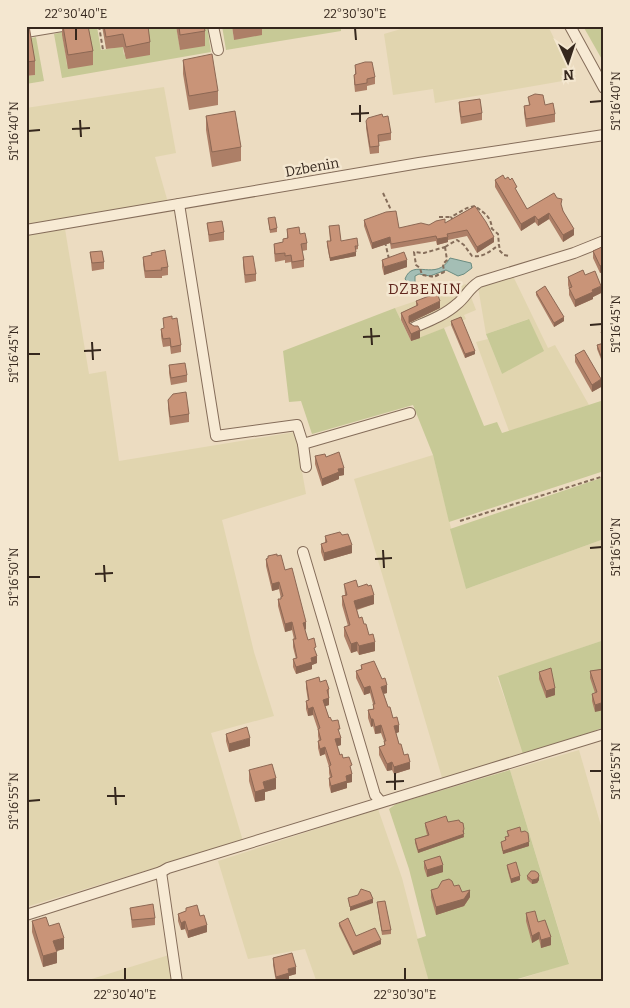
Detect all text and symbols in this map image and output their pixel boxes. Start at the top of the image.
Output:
text: 22°30'40"E [45,7,107,21]
text: 22°30'30"E [324,7,386,21]
north arrow [542,38,592,88]
text: N [563,66,574,83]
text: 51°16'40"N [609,71,623,131]
text: 51°16'40"N [7,101,21,161]
street label: Dzbenin [284,154,340,181]
district label: DZBENIN [388,280,462,298]
text: 51°16'45"N [609,294,623,353]
text: 51°16'45"N [7,324,21,383]
text: 51°16'50"N [609,517,623,576]
text: 51°16'50"N [7,547,21,606]
text: 51°16'55"N [609,742,623,800]
text: 51°16'55"N [7,772,21,830]
text: 22°30'40"E [94,988,156,1002]
text: 22°30'30"E [374,988,436,1002]

